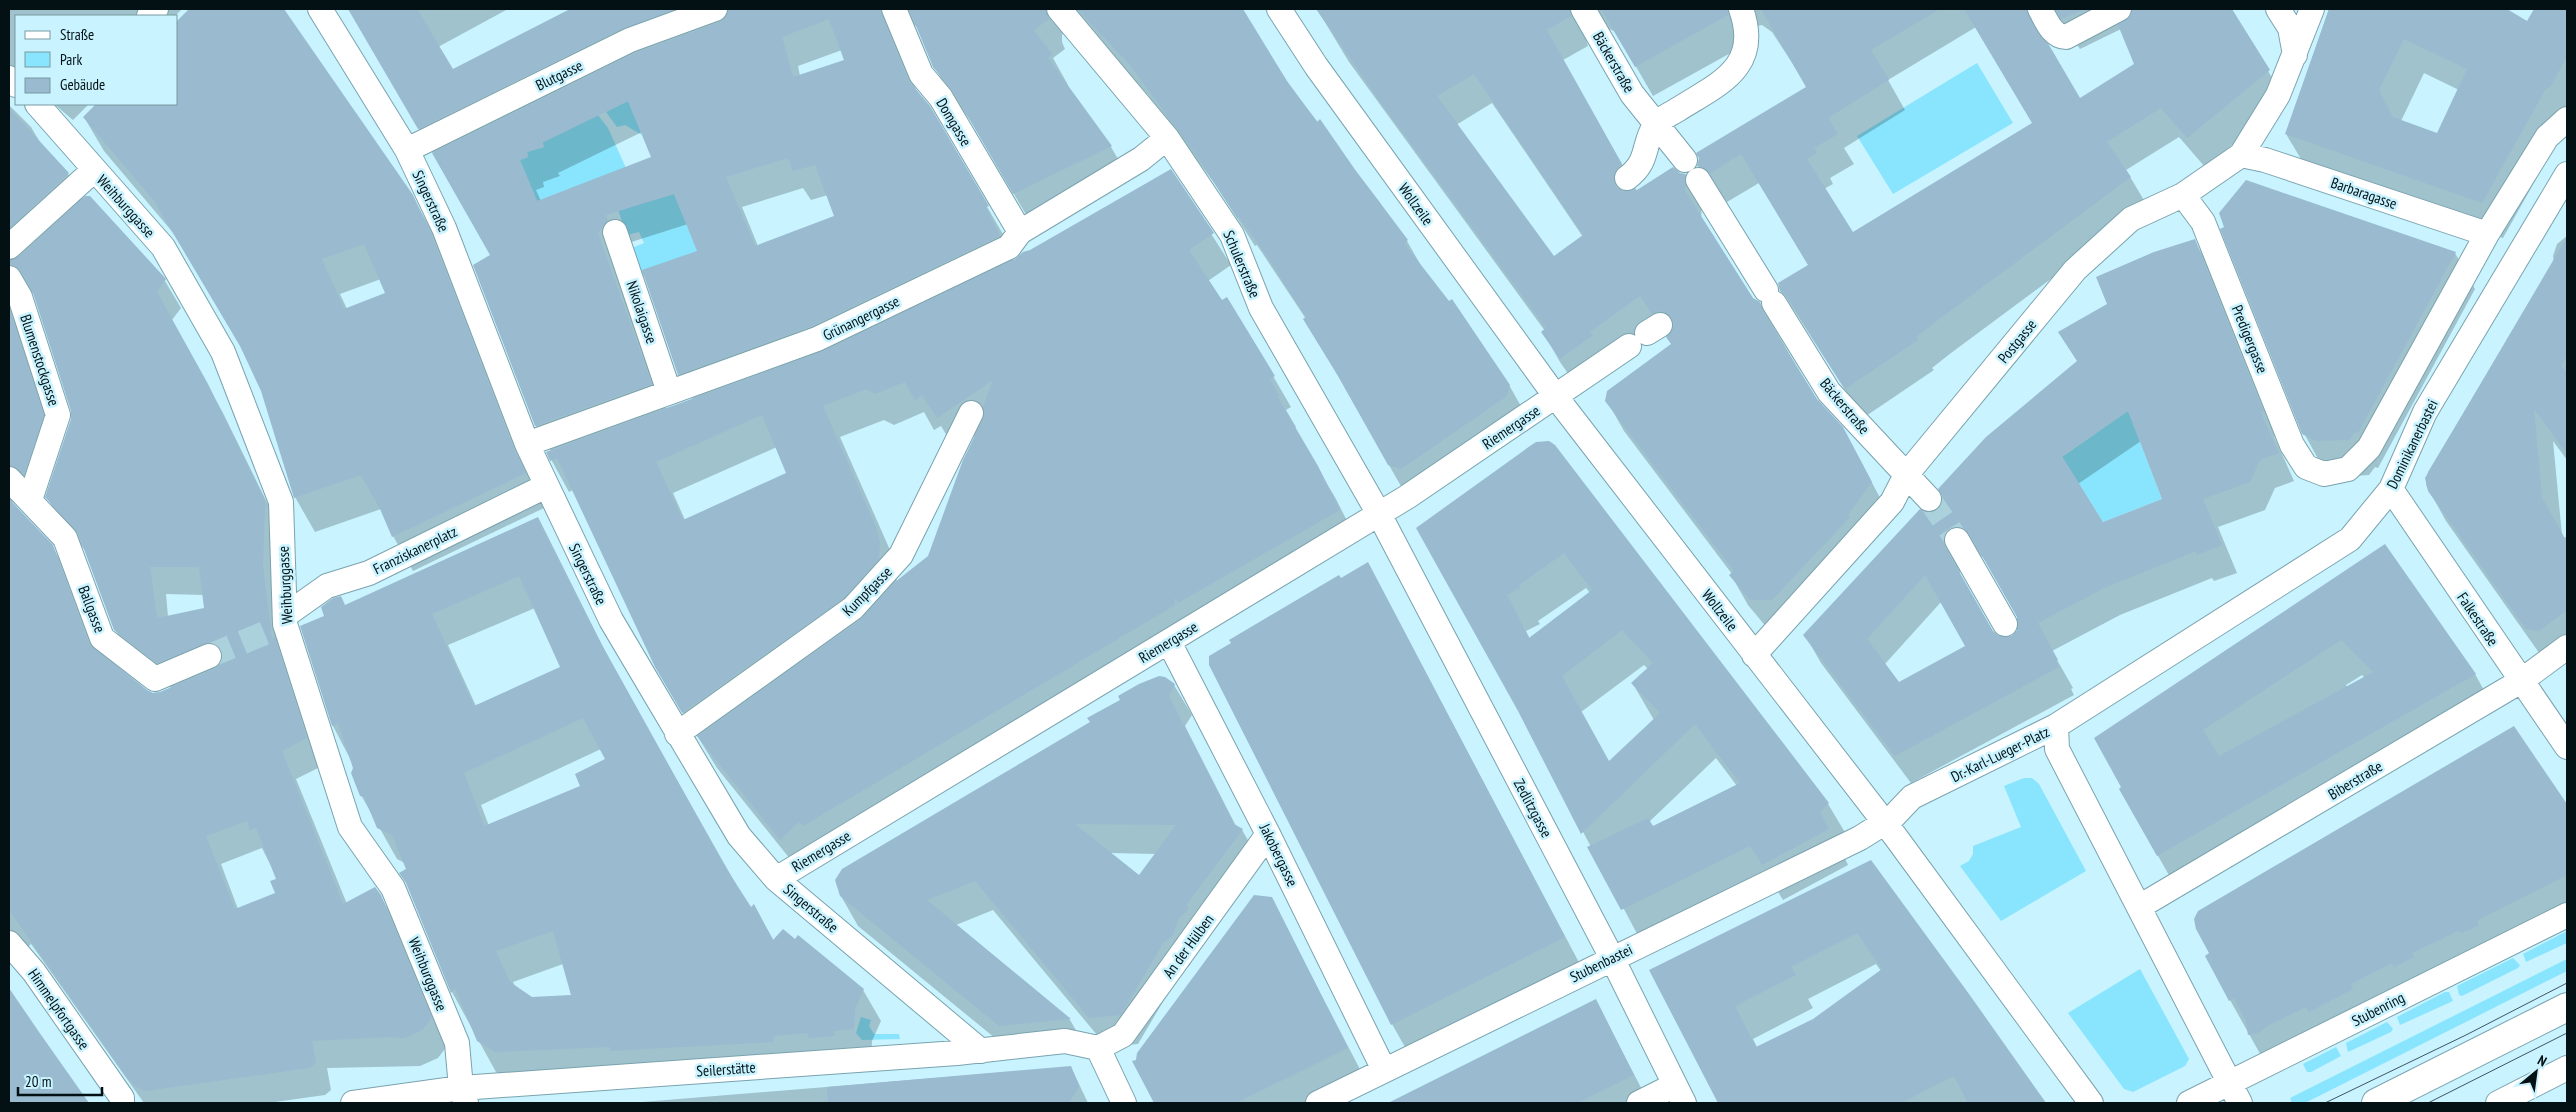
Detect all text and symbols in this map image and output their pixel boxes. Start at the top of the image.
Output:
legend [15,15,178,105]
text: Straße [60,25,94,44]
street label: Bäckerstraße [1589,28,1639,96]
text: Park [60,50,82,69]
street label: Blutgasse [532,56,586,94]
text: Gebäude [60,75,105,94]
street label: Domgasse [932,94,976,150]
street label: Singerstraße [408,167,454,235]
street label: Weihburggasse [93,171,159,241]
street label: Barbaragasse [2328,173,2400,213]
street label: Wollzeile [1394,179,1438,229]
street label: Schulerstraße [1219,227,1265,301]
street label: Nikolaigasse [622,278,662,346]
street label: Grünangergasse [820,291,902,345]
street label: Predigergasse [2228,302,2272,376]
street label: Blumenstockgasse [16,312,64,408]
street label: Postgasse [1994,315,2040,367]
street label: Bäckerstraße [1816,374,1874,438]
street label: Dominikanerbastei [2382,396,2442,492]
street label: Riemergasse [1479,401,1543,453]
street label: Franziskanerplatz [370,522,460,578]
street label: Singerstraße [565,540,611,608]
street label: Weihburggasse [273,546,297,624]
street label: Kumpfgasse [838,562,896,620]
street label: Ballgasse [74,583,110,635]
street label: Wollzeile [1698,585,1742,635]
street label: Falkestraße [2453,589,2503,649]
street label: Riemergasse [1135,617,1201,667]
street label: Dr.-Karl-Lueger-Platz [1948,722,2052,786]
street label: Biberstraße [2324,756,2386,804]
street label: Zedlitzgasse [1510,775,1556,841]
street label: Jakobergasse [1255,820,1302,889]
street label: Riemergasse [788,826,854,876]
street label: Singerstraße [780,880,842,936]
street label: An der Hülben [1159,910,1217,982]
street label: Weihburggasse [405,934,451,1014]
street label: Stubenbastei [1567,940,1635,986]
street label: Himmelpfortgasse [24,965,94,1053]
street label: Stubenring [2348,988,2408,1030]
north arrow [2511,1047,2561,1097]
text: N [2535,1051,2550,1070]
street label: Seilerstätte [696,1057,756,1081]
scale bar [18,1064,101,1096]
text: 20 m [25,1072,51,1091]

